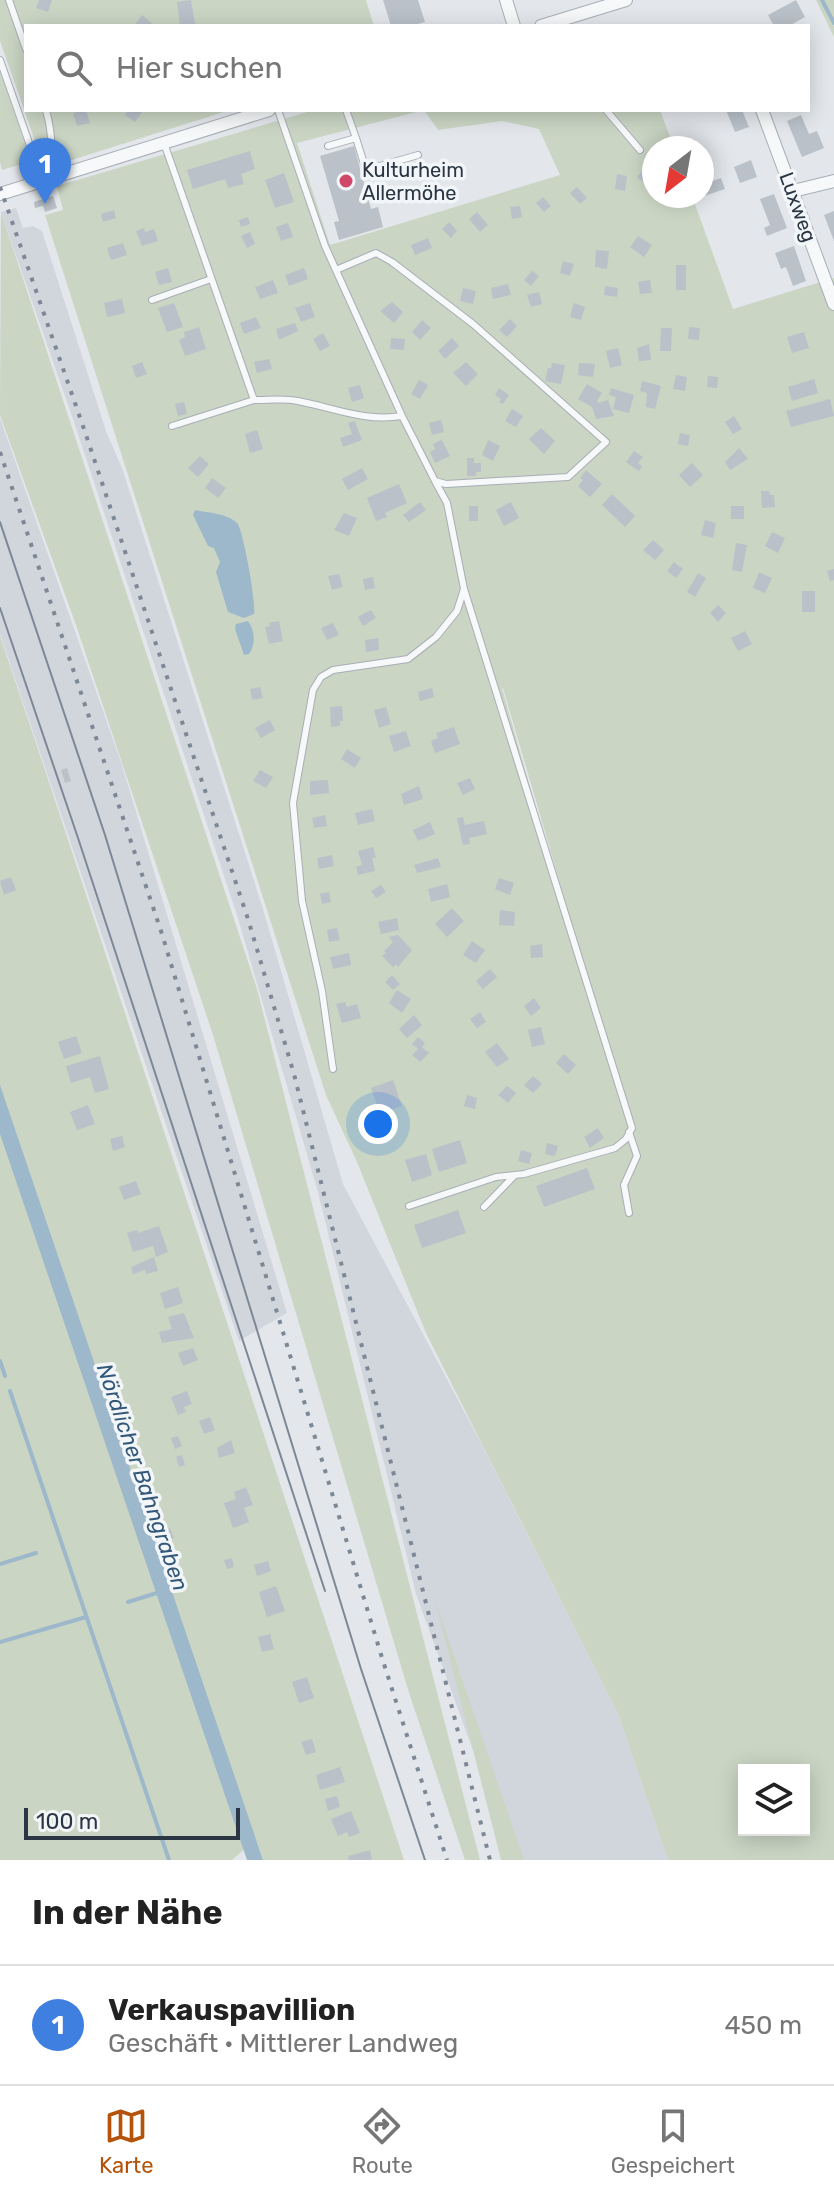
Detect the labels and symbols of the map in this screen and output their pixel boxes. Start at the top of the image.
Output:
north arrow [642,136,714,208]
pin: 1 [19,138,71,204]
place label: Kulturheim Allermöhe [362,158,464,205]
street label: Luxweg [774,169,822,245]
marker: Kulturheim Allermöhe [337,172,355,190]
your location [358,1104,398,1144]
water label: Nördlicher Bahngraben [91,1360,194,1594]
scale bar [24,1804,240,1840]

